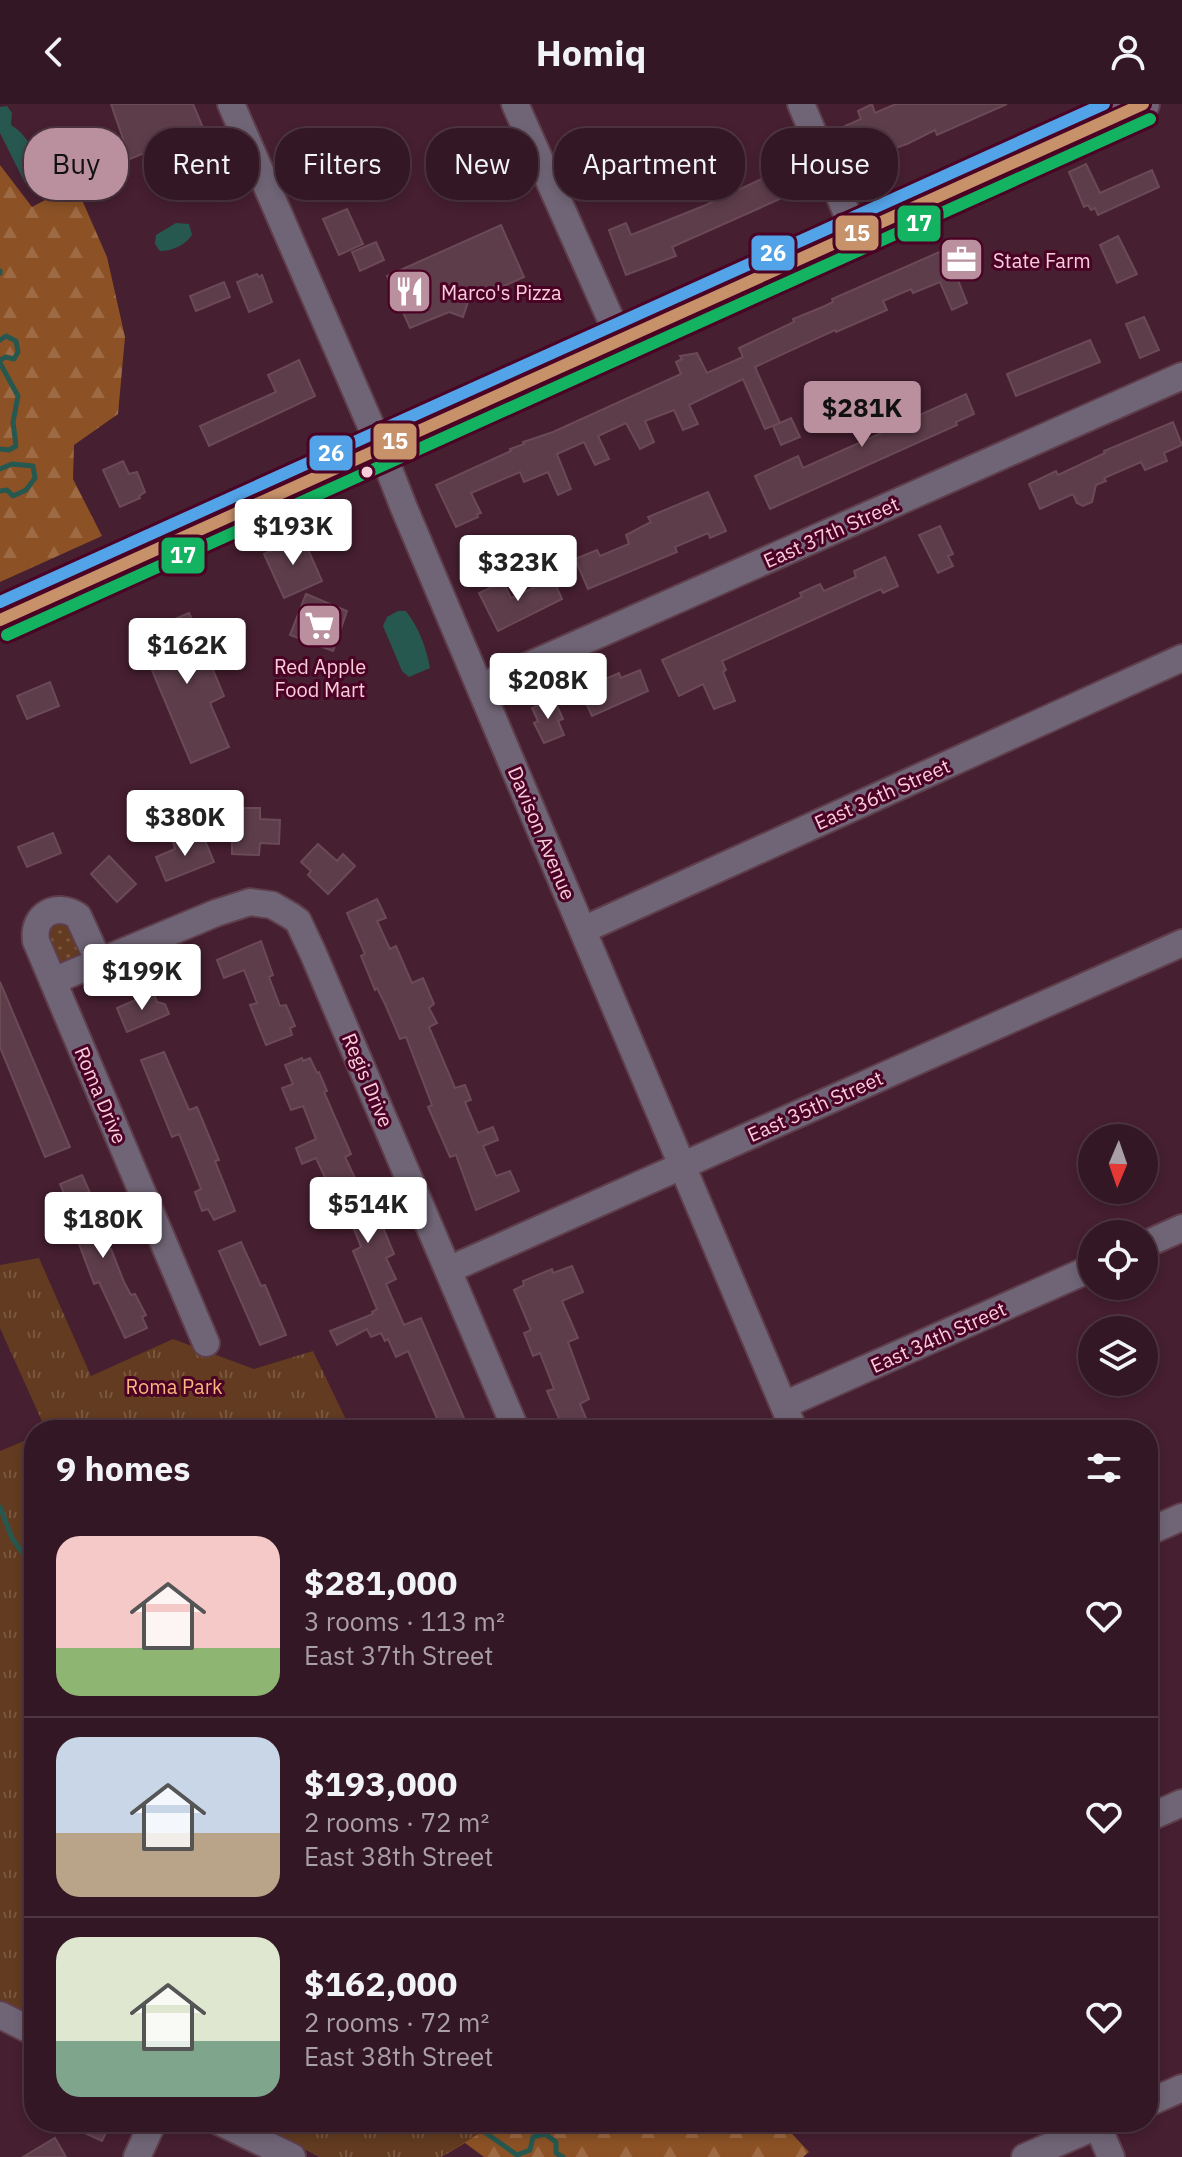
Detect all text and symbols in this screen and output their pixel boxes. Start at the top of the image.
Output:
text: Homiq [536,29,646,76]
icon: back [32,30,76,74]
icon: person [1106,30,1150,74]
chip: Buy [24,128,128,200]
chip: Rent [144,128,259,200]
chip: Filters [275,128,410,200]
chip: New [426,128,538,200]
chip: Apartment [554,128,745,200]
chip: House [761,128,898,200]
line badge: 17 [896,204,942,243]
text: 17 [906,208,932,237]
line badge: 15 [834,214,880,252]
text: 15 [844,218,870,247]
line badge: 26 [750,234,796,272]
office icon: State Farm [938,236,986,284]
text: 26 [760,238,786,267]
place label: State Farm [993,247,1091,274]
restaurant icon: Marco's Pizza [386,268,434,316]
place label: Marco's Pizza [441,279,562,306]
pin: $281K [806,381,918,449]
text: $281K [822,390,902,424]
line badge: 15 [372,422,418,461]
text: 15 [382,426,408,455]
line badge: 26 [308,434,354,472]
text: 26 [318,438,344,467]
unlabelled marker [359,464,375,480]
street label: East 37th Street [759,490,903,574]
pin: $193K [237,499,349,567]
text: $193K [253,508,333,542]
pin: $323K [462,535,574,603]
line badge: 17 [160,536,206,575]
text: 17 [170,540,196,569]
text: $323K [478,544,558,578]
supermarket icon: Red Apple Food Mart [296,602,344,650]
pin: $162K [131,618,243,686]
text: $162K [147,627,227,661]
place label: Red Apple Food Mart [274,653,366,703]
pin: $208K [492,653,604,721]
text: $208K [508,662,588,696]
street label: East 36th Street [810,752,954,836]
street label: Davison Avenue [502,762,582,904]
pin: $380K [129,790,241,858]
text: $380K [145,799,225,833]
pin: $199K [86,944,198,1012]
text: $199K [102,953,182,987]
street label: Regis Drive [336,1029,400,1131]
street label: Roma Drive [68,1042,134,1148]
street label: East 35th Street [743,1064,887,1148]
north arrow [1078,1124,1158,1204]
map controls [1078,1124,1158,1396]
pin: $514K [312,1177,424,1245]
text: $514K [328,1186,408,1220]
pin: $180K [47,1192,159,1260]
text: $180K [63,1201,143,1235]
button: locate [1078,1220,1158,1300]
street label: East 34th Street [866,1295,1010,1379]
button: layers [1078,1316,1158,1396]
park label: Roma Park [125,1373,223,1400]
text: 9 homes [56,1446,191,1490]
icon: filters [1082,1446,1126,1490]
text: $281,000 [304,1560,457,1604]
icon: home [120,1568,216,1664]
icon: heart [1082,1594,1126,1638]
text: 3 rooms · 113 m² [304,1604,505,1638]
text: East 37th Street [304,1638,493,1672]
text: $193,000 [304,1761,457,1805]
icon: home [120,1769,216,1865]
icon: heart [1082,1795,1126,1839]
text: 2 rooms · 72 m² [304,1805,489,1839]
text: East 38th Street [304,1839,493,1873]
text: $162,000 [304,1961,457,2005]
icon: home [120,1969,216,2065]
icon: heart [1082,1995,1126,2039]
text: 2 rooms · 72 m² [304,2005,489,2039]
text: East 38th Street [304,2039,493,2073]

